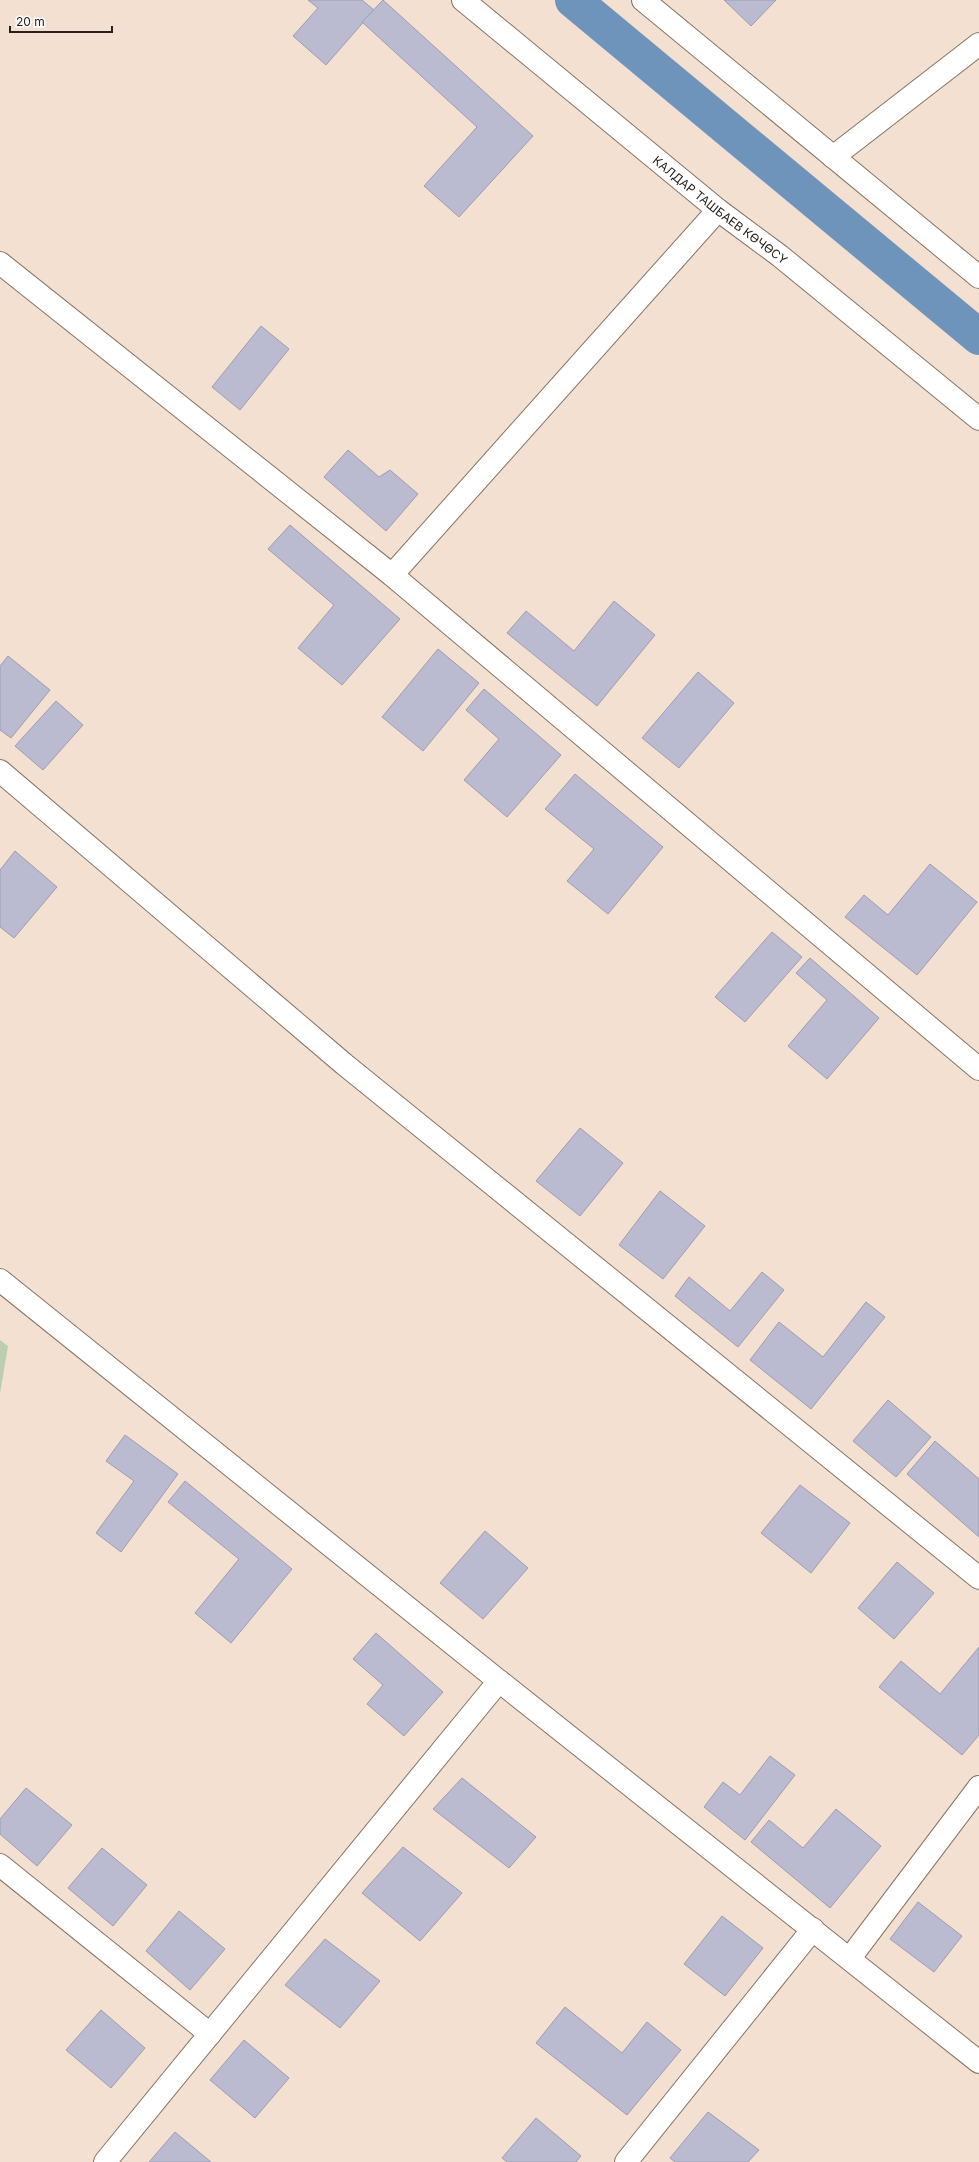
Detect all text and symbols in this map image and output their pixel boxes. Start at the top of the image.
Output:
scale bar [10,8,112,34]
text: 20 m [16,14,45,29]
street label: КАЛДАР ТАШБАЕВ КӨЧӨСҮ [650,152,791,267]

